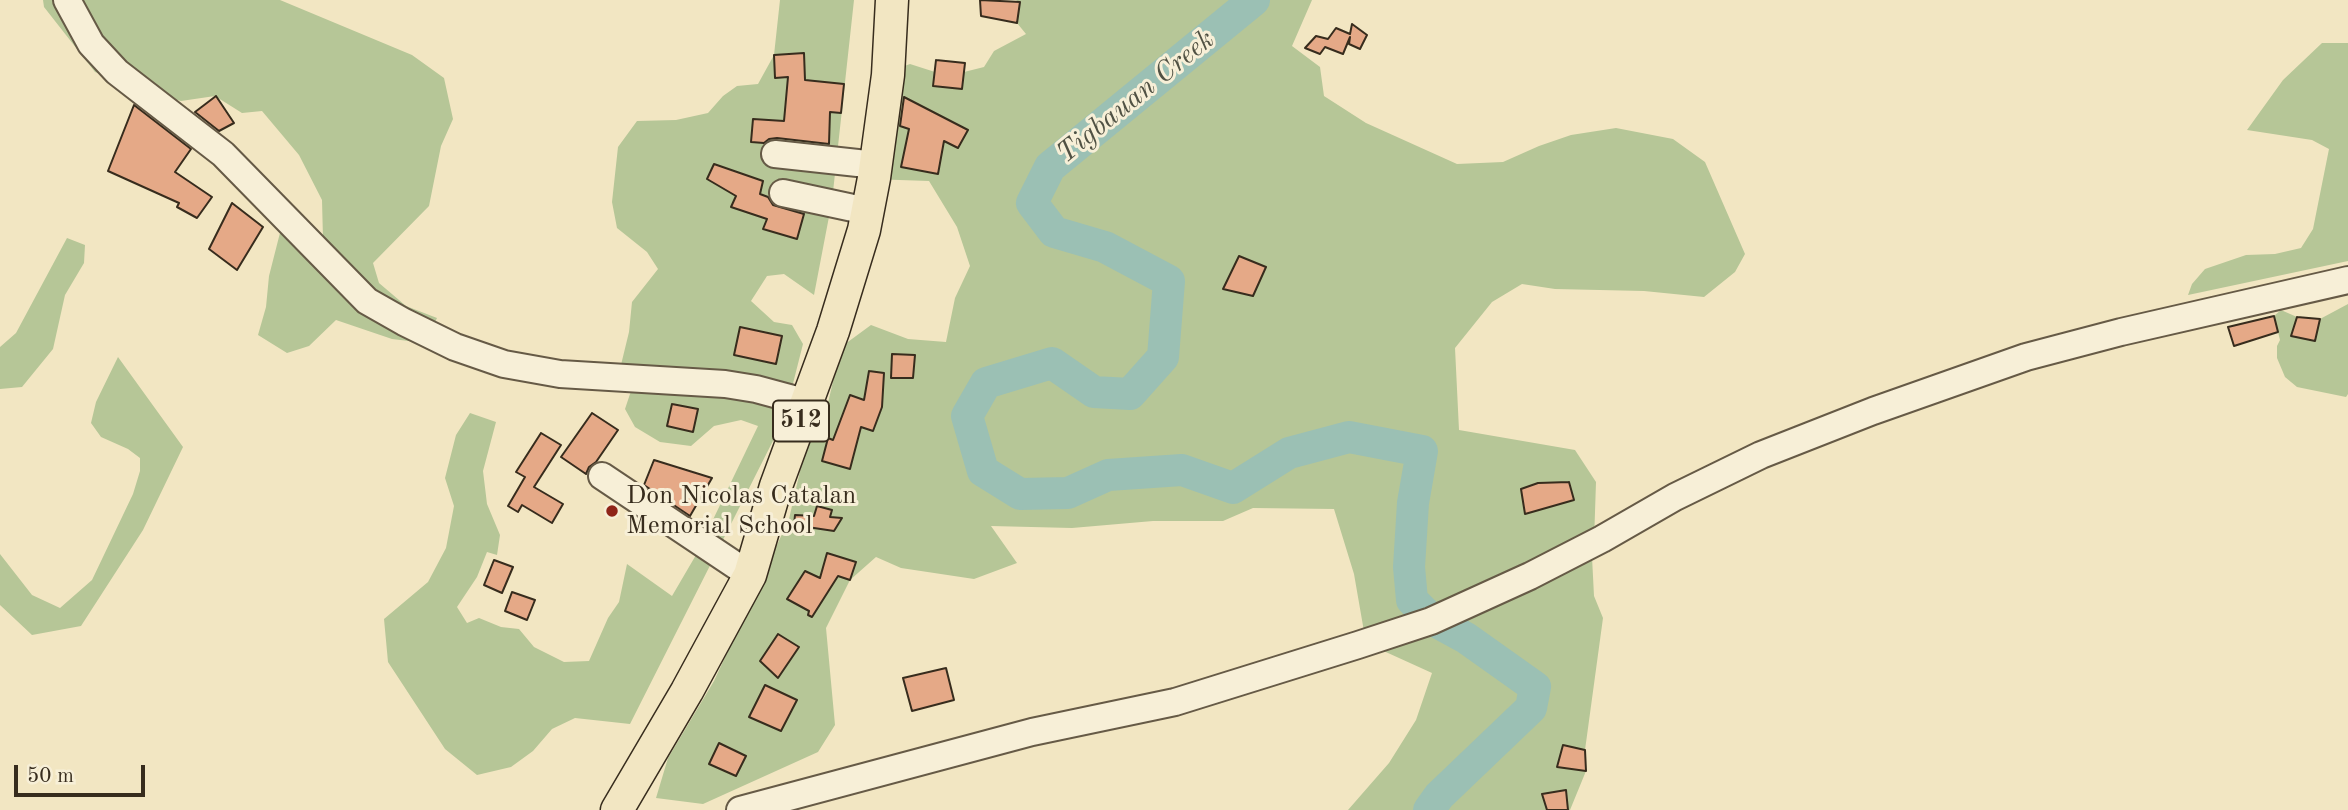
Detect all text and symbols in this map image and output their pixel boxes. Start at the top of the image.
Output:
water label: Tigbauan Creek [1050,23,1222,171]
road number: 512 [773,400,829,442]
place label: Don Nicolas Catalan Memorial School [626,480,856,542]
marker: Don Nicolas Catalan Memorial School [604,503,620,519]
scale bar [18,750,149,794]
text: 50 m [27,766,74,787]

